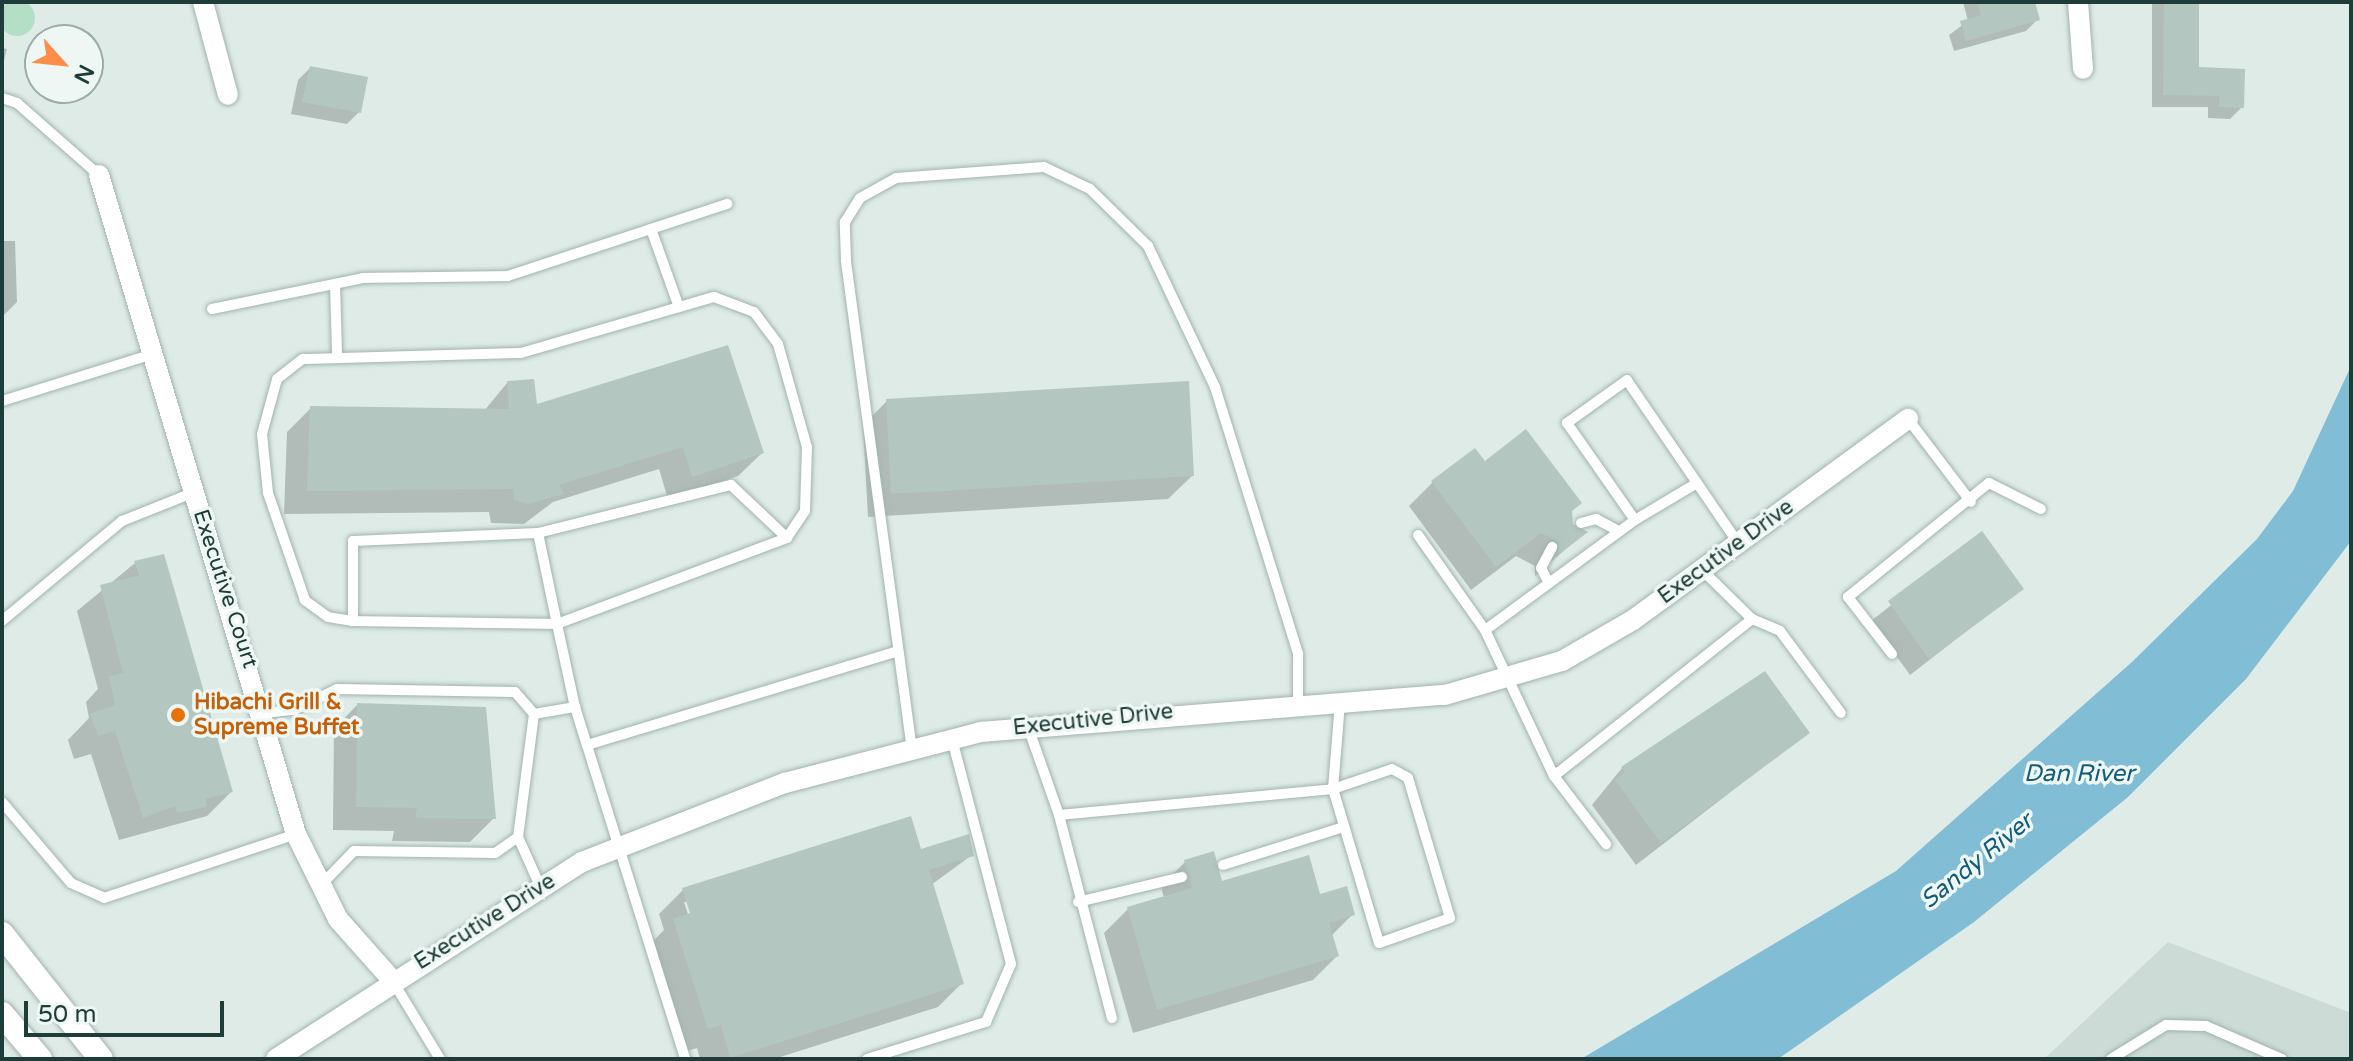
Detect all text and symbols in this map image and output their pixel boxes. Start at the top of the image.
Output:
north arrow [24,24,104,104]
text: N [68,60,99,88]
street label: Executive Drive [1653,494,1799,610]
street label: Executive Court [187,506,263,672]
place label: Hibachi Grill & Supreme Buffet [194,689,359,740]
street label: Executive Drive [1012,698,1174,742]
marker: Hibachi Grill & Supreme Buffet [169,706,187,724]
water label: Dan River [2024,760,2134,788]
water label: Sandy River [1915,807,2039,915]
street label: Executive Drive [410,868,560,976]
scale bar [28,985,228,1035]
text: 50 m [38,1000,96,1029]

